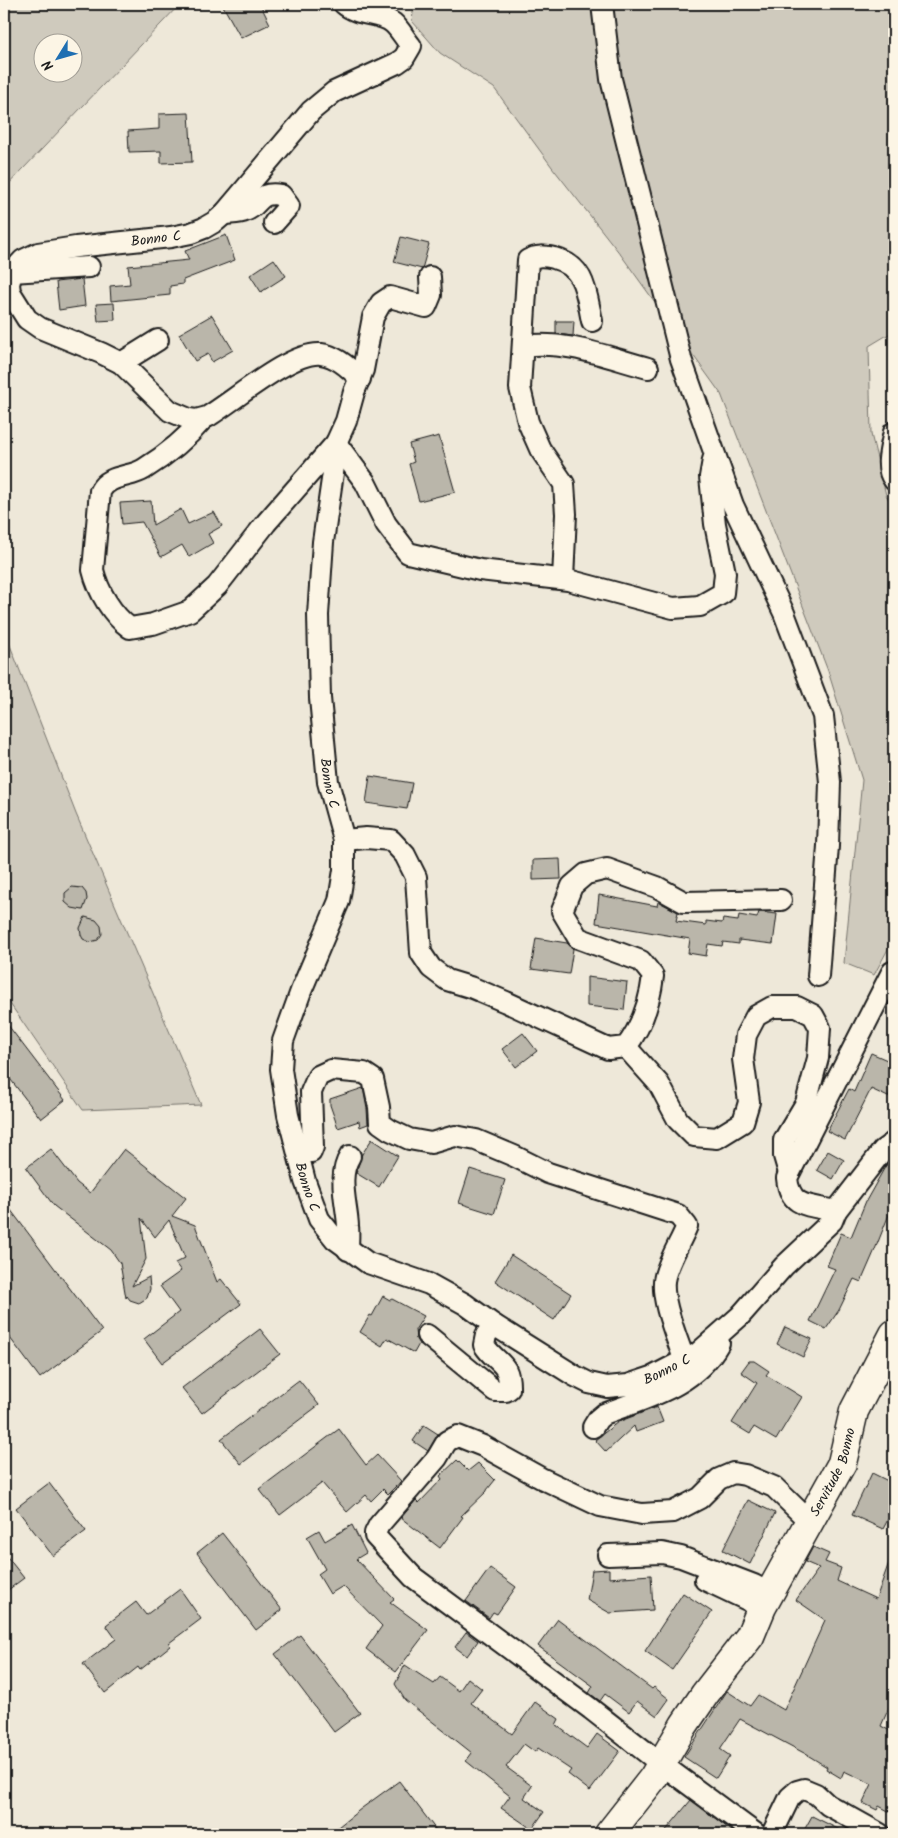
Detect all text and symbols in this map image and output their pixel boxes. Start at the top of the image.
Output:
north arrow [32,32,82,82]
text: N [37,55,60,75]
street label: Bonno C [130,225,183,253]
street label: Bonno C [314,757,345,811]
street label: Bonno C [289,1160,325,1215]
street label: Bonno C [641,1349,695,1391]
street label: Servitude Bonno [804,1426,862,1521]

